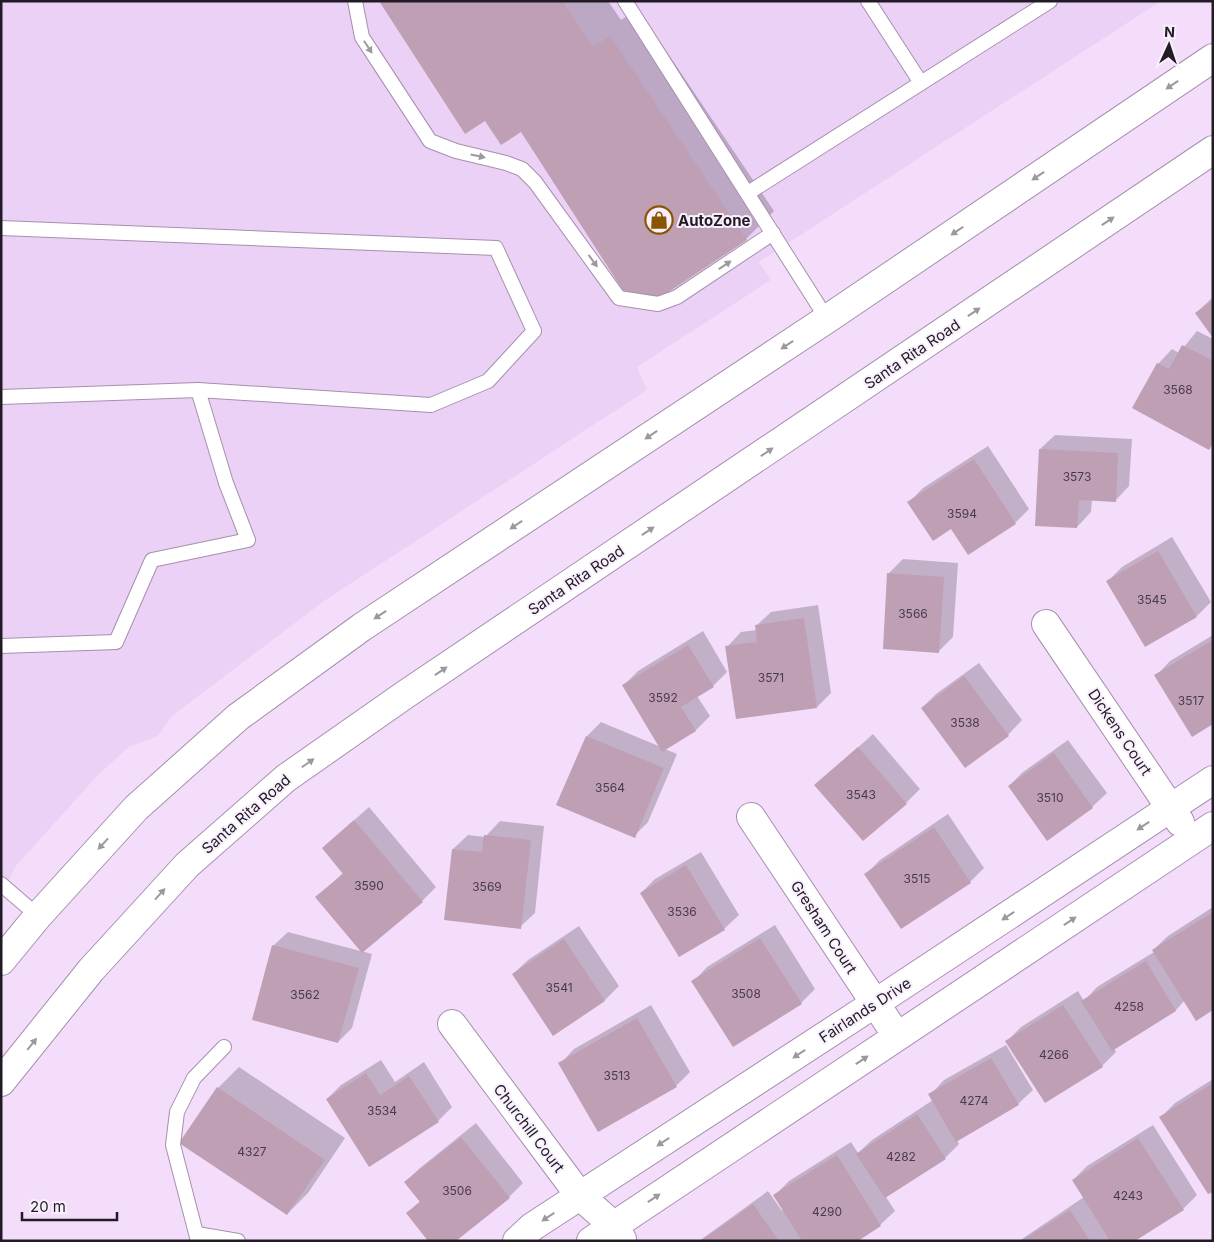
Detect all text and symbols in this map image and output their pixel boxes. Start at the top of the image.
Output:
north arrow [1144,20,1194,70]
text: N [1164,23,1175,40]
one-way arrow [364,41,373,54]
one-way arrow [1166,80,1179,90]
one-way arrow [470,152,485,160]
one-way arrow [1031,172,1045,181]
shop icon: AutoZone [644,205,674,235]
place label: AutoZone [678,211,751,230]
one-way arrow [1102,216,1115,226]
one-way arrow [951,226,964,236]
one-way arrow [587,254,598,267]
one-way arrow [718,260,731,270]
one-way arrow [967,307,981,317]
street label: Santa Rita Road [860,315,964,393]
one-way arrow [780,341,793,350]
house number: 3568 [1163,382,1193,397]
one-way arrow [645,430,658,440]
one-way arrow [760,447,774,457]
house number: 3573 [1063,469,1091,484]
house number: 3594 [947,506,977,521]
one-way arrow [509,520,523,530]
one-way arrow [642,526,655,536]
street label: Santa Rita Road [524,541,628,619]
house number: 3545 [1137,592,1167,607]
house number: 3566 [898,606,928,621]
one-way arrow [374,610,387,620]
one-way arrow [434,666,448,675]
house number: 3571 [758,670,784,685]
street label: Dickens Court [1084,685,1156,779]
house number: 3592 [648,690,678,705]
house number: 3517 [1178,693,1204,708]
house number: 3538 [950,715,980,730]
one-way arrow [301,758,314,768]
street label: Santa Rita Road [198,770,294,858]
house number: 3564 [595,780,625,795]
house number: 3543 [846,787,876,802]
house number: 3510 [1036,790,1064,805]
one-way arrow [1136,822,1150,831]
one-way arrow [98,838,109,850]
house number: 3515 [904,871,930,886]
street label: Gresham Court [787,877,861,977]
house number: 3590 [354,878,384,893]
house number: 3569 [472,879,502,894]
one-way arrow [155,888,166,901]
house number: 3536 [667,904,697,919]
one-way arrow [1001,911,1014,921]
one-way arrow [1063,916,1077,926]
street label: Fairlands Drive [815,973,915,1047]
house number: 3541 [545,980,573,995]
house number: 3508 [731,986,761,1001]
house number: 3562 [290,987,320,1002]
house number: 4258 [1114,999,1144,1014]
one-way arrow [26,1037,37,1050]
house number: 4266 [1039,1047,1069,1062]
one-way arrow [792,1049,805,1058]
one-way arrow [855,1055,869,1065]
house number: 3513 [604,1068,631,1083]
street label: Churchill Court [489,1080,569,1176]
house number: 4274 [960,1093,989,1108]
house number: 3534 [367,1103,397,1118]
one-way arrow [656,1137,669,1147]
house number: 4327 [237,1144,267,1159]
house number: 4282 [886,1149,916,1164]
house number: 3506 [442,1183,472,1198]
house number: 4243 [1113,1188,1143,1203]
scale bar [22,1190,118,1222]
one-way arrow [647,1193,660,1203]
text: 20 m [30,1197,66,1216]
house number: 4290 [812,1204,842,1219]
one-way arrow [541,1212,554,1222]

